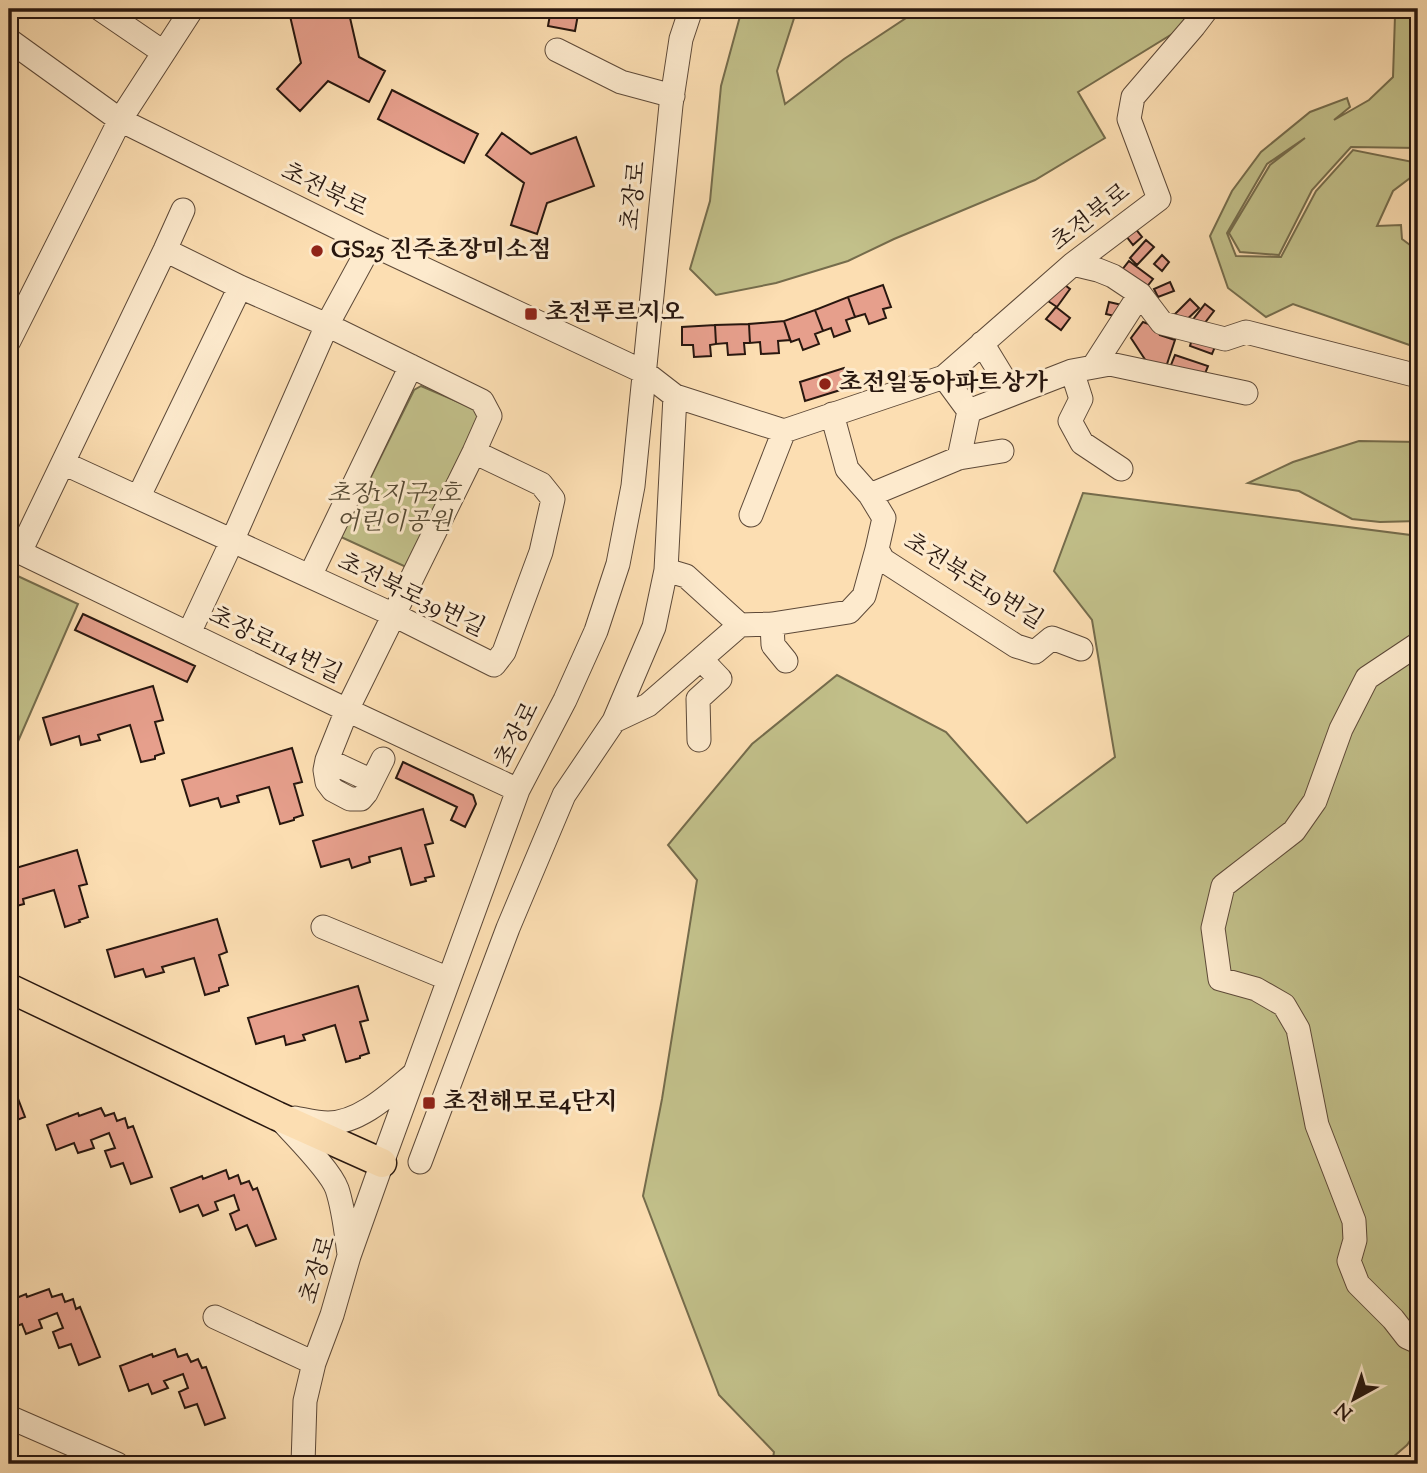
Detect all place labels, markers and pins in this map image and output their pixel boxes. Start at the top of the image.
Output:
place label: GS25 진주초장미소점 [331,234,552,268]
marker: GS25 진주초장미소점 [309,243,325,259]
place label: 초전푸르지오 [545,297,684,331]
marker: 초전푸르지오 [523,306,539,322]
place label: 초전일동아파트상가 [839,367,1048,401]
marker: 초전일동아파트상가 [817,376,833,392]
place label: 초전해모로4단지 [443,1086,617,1120]
marker: 초전해모로4단지 [421,1095,437,1111]

